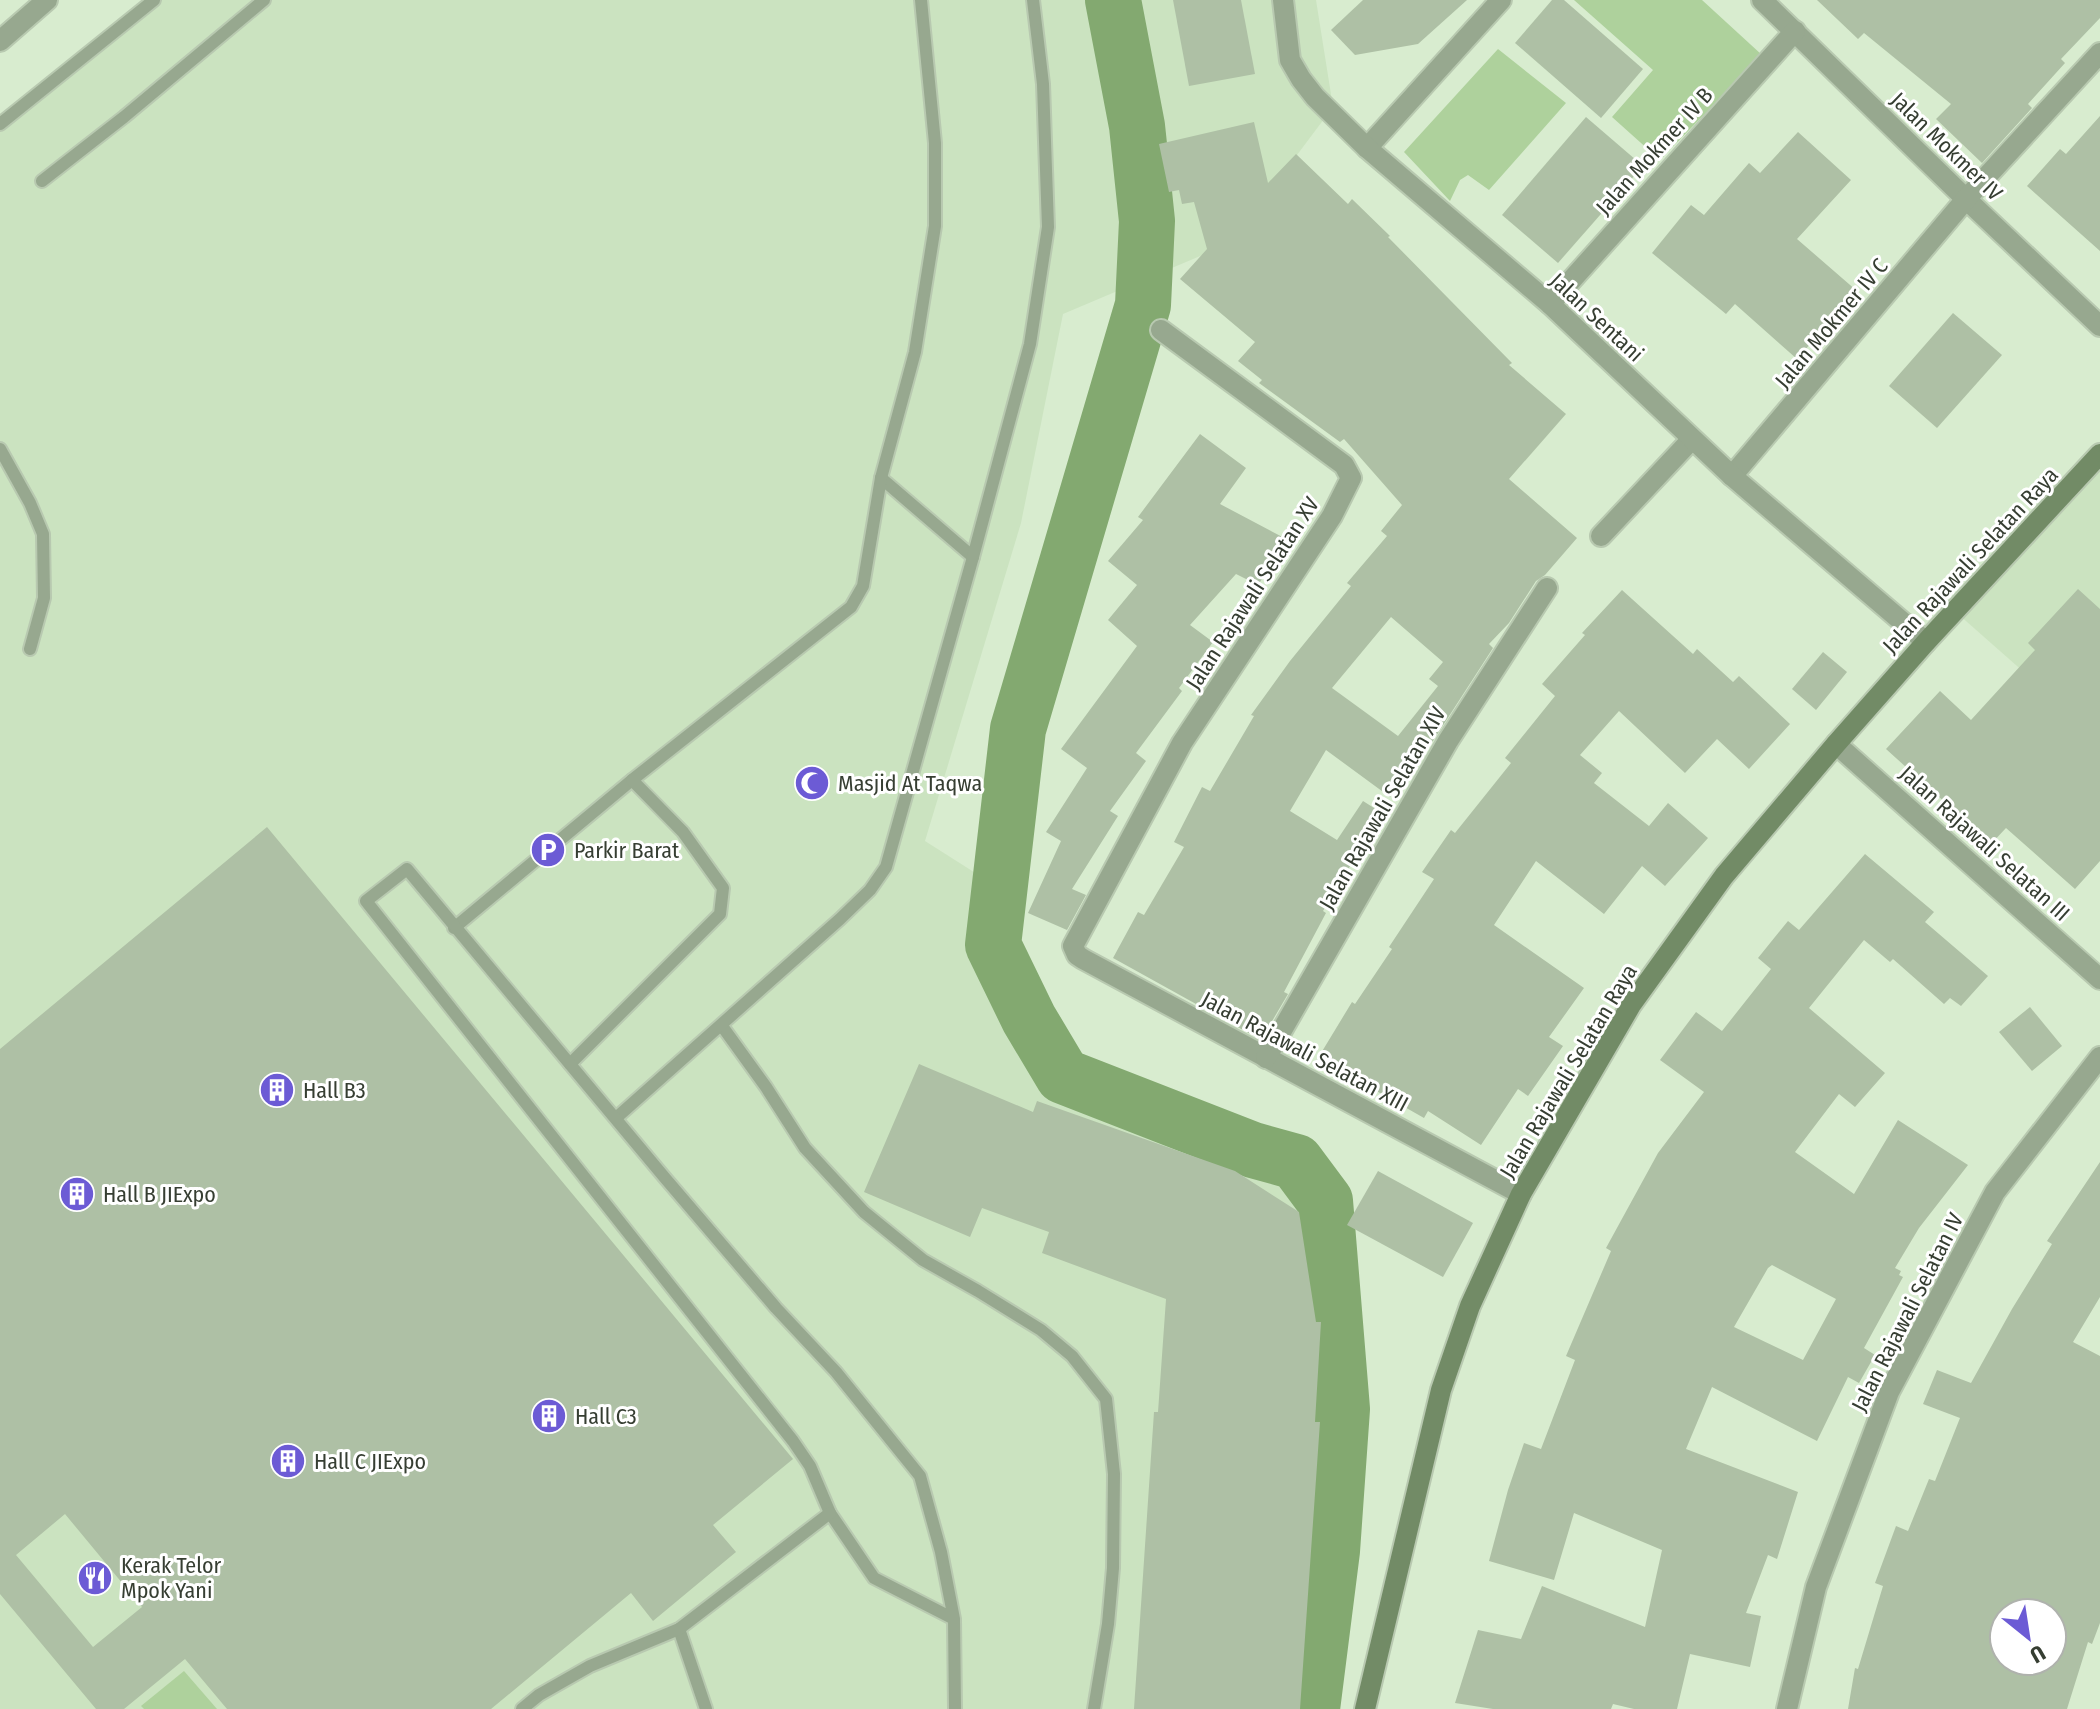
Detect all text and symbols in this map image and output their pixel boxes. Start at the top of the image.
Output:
street label: Jalan Mokmer IV B [1590,82,1719,221]
street label: Jalan Mokmer IV [1885,86,2009,207]
street label: Jalan Mokmer IV C [1769,253,1894,394]
street label: Jalan Sentani [1544,267,1649,368]
street label: Jalan Rajawali Selatan Raya [1877,462,2064,659]
street label: Jalan Rajawali Selatan XV [1180,491,1325,695]
street label: Jalan Rajawali Selatan XIV [1313,701,1452,915]
street label: Jalan Rajawali Selatan III [1894,760,2075,927]
mosque icon: Masjid At Taqwa [793,764,831,802]
place label: Masjid At Taqwa [838,770,982,797]
parking icon: Parkir Barat [529,831,567,869]
place label: Parkir Barat [574,837,680,864]
street label: Jalan Rajawali Selatan Raya [1494,959,1643,1183]
street label: Jalan Rajawali Selatan XIII [1197,985,1413,1117]
building icon: Hall B3 [258,1071,296,1109]
place label: Hall B3 [303,1077,366,1104]
building icon: Hall B JIExpo [58,1175,96,1213]
place label: Hall B JIExpo [103,1181,216,1208]
street label: Jalan Rajawali Selatan IV [1846,1208,1970,1416]
building icon: Hall C3 [530,1397,568,1435]
place label: Hall C3 [575,1403,637,1430]
building icon: Hall C JIExpo [269,1442,307,1480]
place label: Hall C JIExpo [314,1448,426,1475]
place label: Kerak Telor Mpok Yani [121,1552,222,1604]
restaurant icon: Kerak Telor Mpok Yani [76,1559,114,1597]
north arrow [1988,1597,2068,1677]
text: U [2025,1639,2050,1669]

